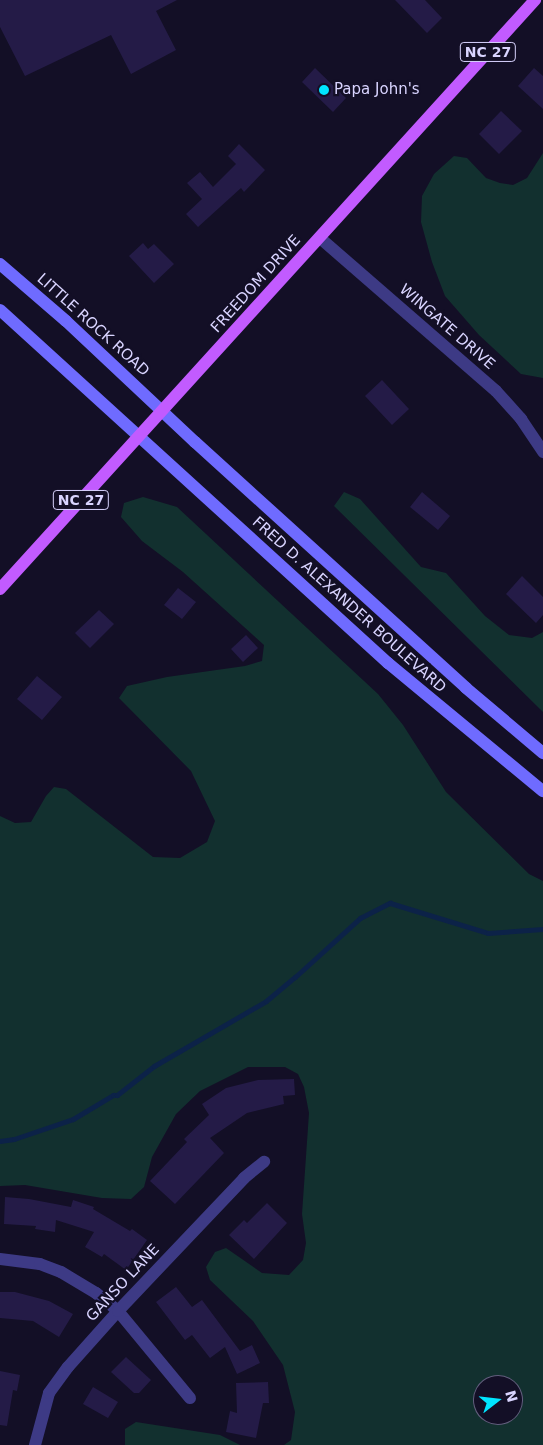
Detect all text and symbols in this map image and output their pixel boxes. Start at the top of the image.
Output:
road number: NC 27 [459,41,517,64]
place label: Papa John's [334,81,420,99]
marker: Papa John's [318,84,330,96]
street label: FREEDOM DRIVE [207,231,305,337]
street label: LITTLE ROCK ROAD [33,270,153,380]
street label: WINGATE DRIVE [396,281,498,373]
road number: NC 27 [52,488,110,512]
street label: FRED D. ALEXANDER BOULEVARD [249,513,449,697]
street label: GANSO LANE [83,1241,163,1325]
north arrow [473,1375,523,1425]
text: N [502,1388,521,1404]

